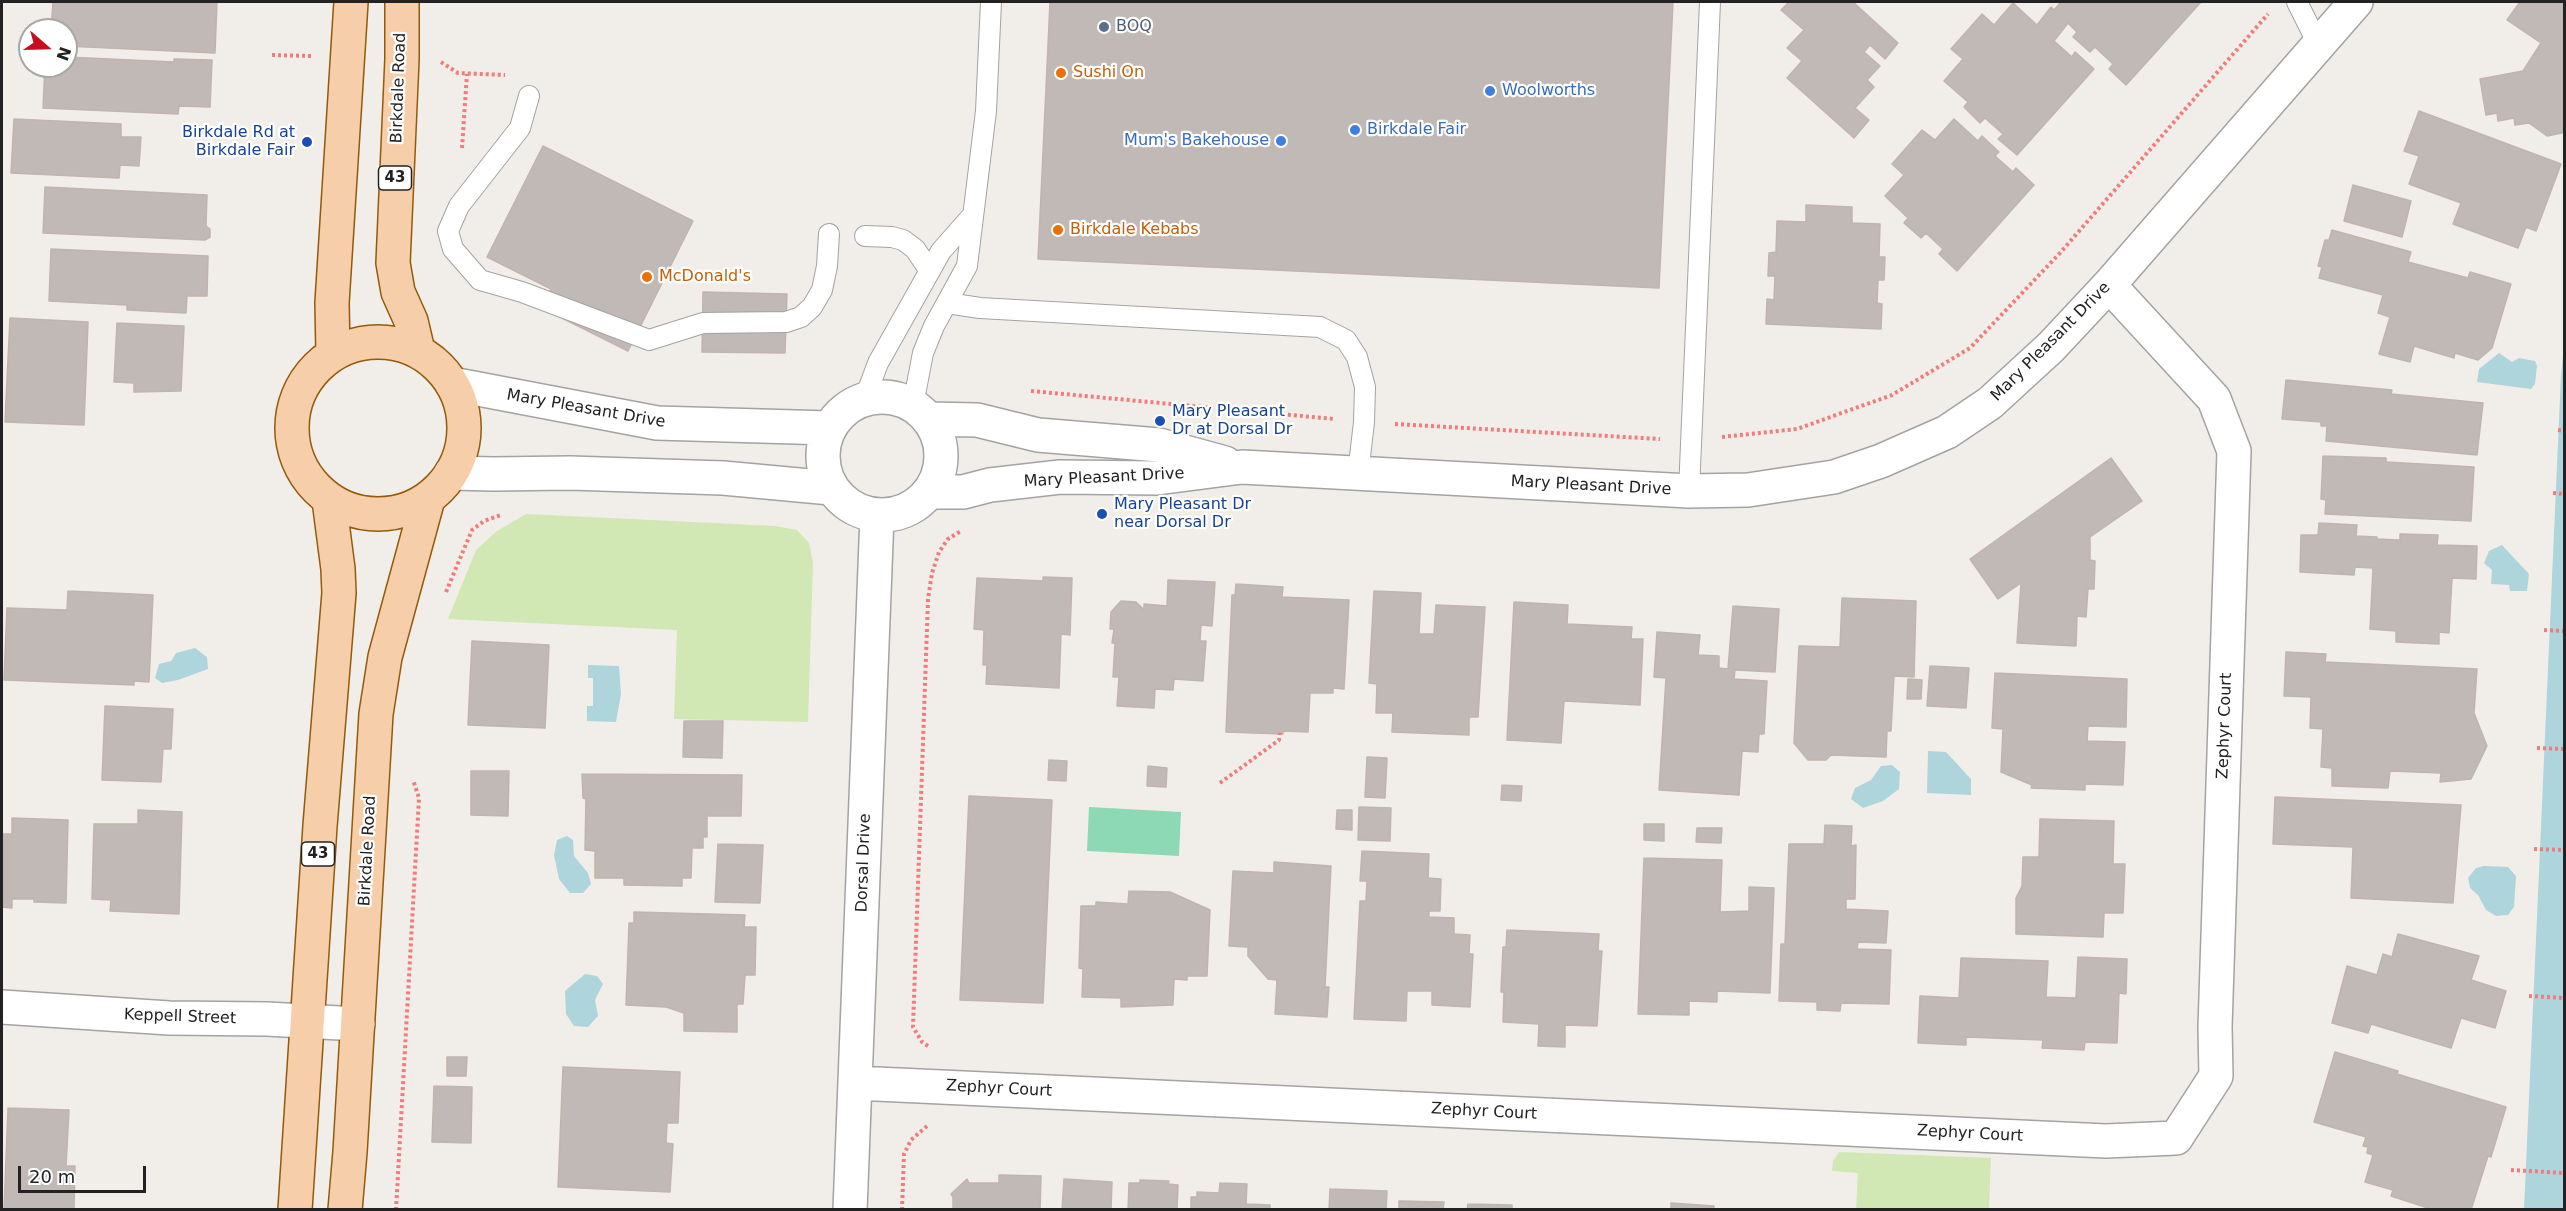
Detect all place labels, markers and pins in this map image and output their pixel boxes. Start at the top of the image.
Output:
place label: BOQ [1116,17,1152,37]
marker: BOQ [1097,20,1111,34]
place label: Sushi On [1073,63,1144,83]
marker: Sushi On [1054,66,1068,80]
place label: Woolworths [1502,81,1595,101]
marker: Woolworths [1483,84,1497,98]
place label: Birkdale Fair [1367,120,1466,140]
place label: Birkdale Rd at Birkdale Fair [182,123,295,161]
marker: Birkdale Fair [1348,123,1362,137]
place label: Mum's Bakehouse [1124,131,1269,151]
marker: Mum's Bakehouse [1274,134,1288,148]
marker: Birkdale Rd at Birkdale Fair [300,135,314,149]
place label: Birkdale Kebabs [1070,220,1199,240]
marker: Birkdale Kebabs [1051,223,1065,237]
place label: McDonald's [659,267,751,287]
marker: McDonald's [640,270,654,284]
place label: Mary Pleasant Dr at Dorsal Dr [1172,402,1292,440]
marker: Mary Pleasant Dr at Dorsal Dr [1153,414,1167,428]
place label: Mary Pleasant Dr near Dorsal Dr [1114,495,1251,533]
marker: Mary Pleasant Dr near Dorsal Dr [1095,507,1109,521]

